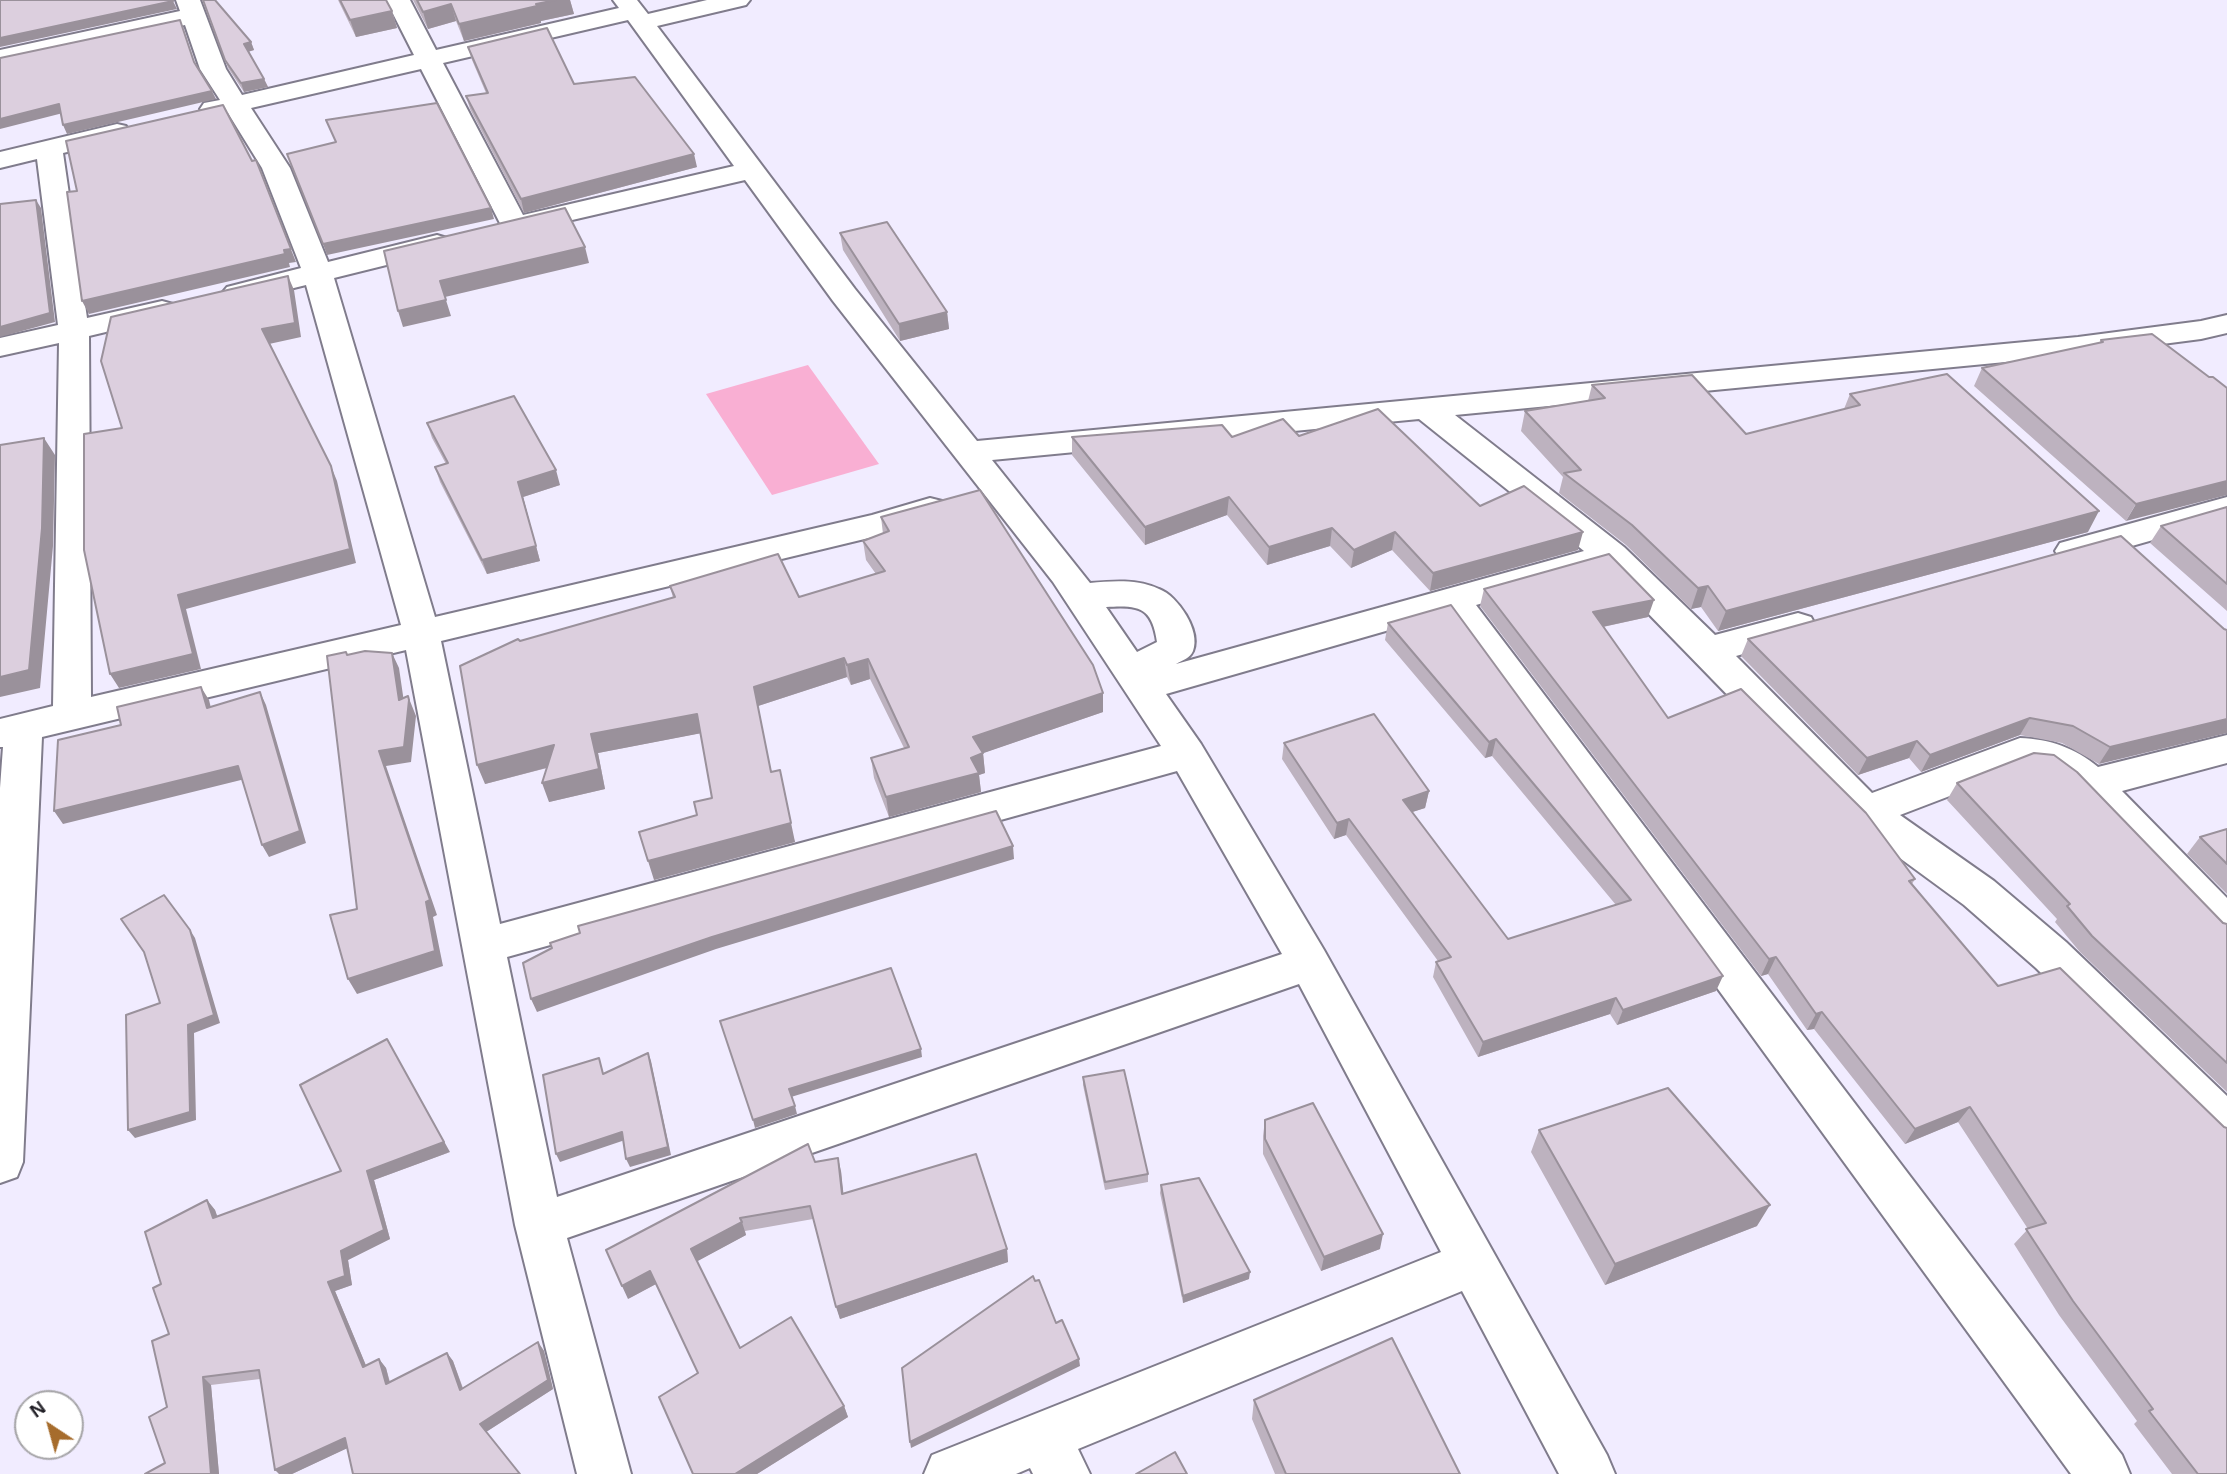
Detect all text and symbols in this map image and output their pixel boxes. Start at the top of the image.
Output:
north arrow [14,1390,84,1460]
text: N [26,1397,49,1422]

